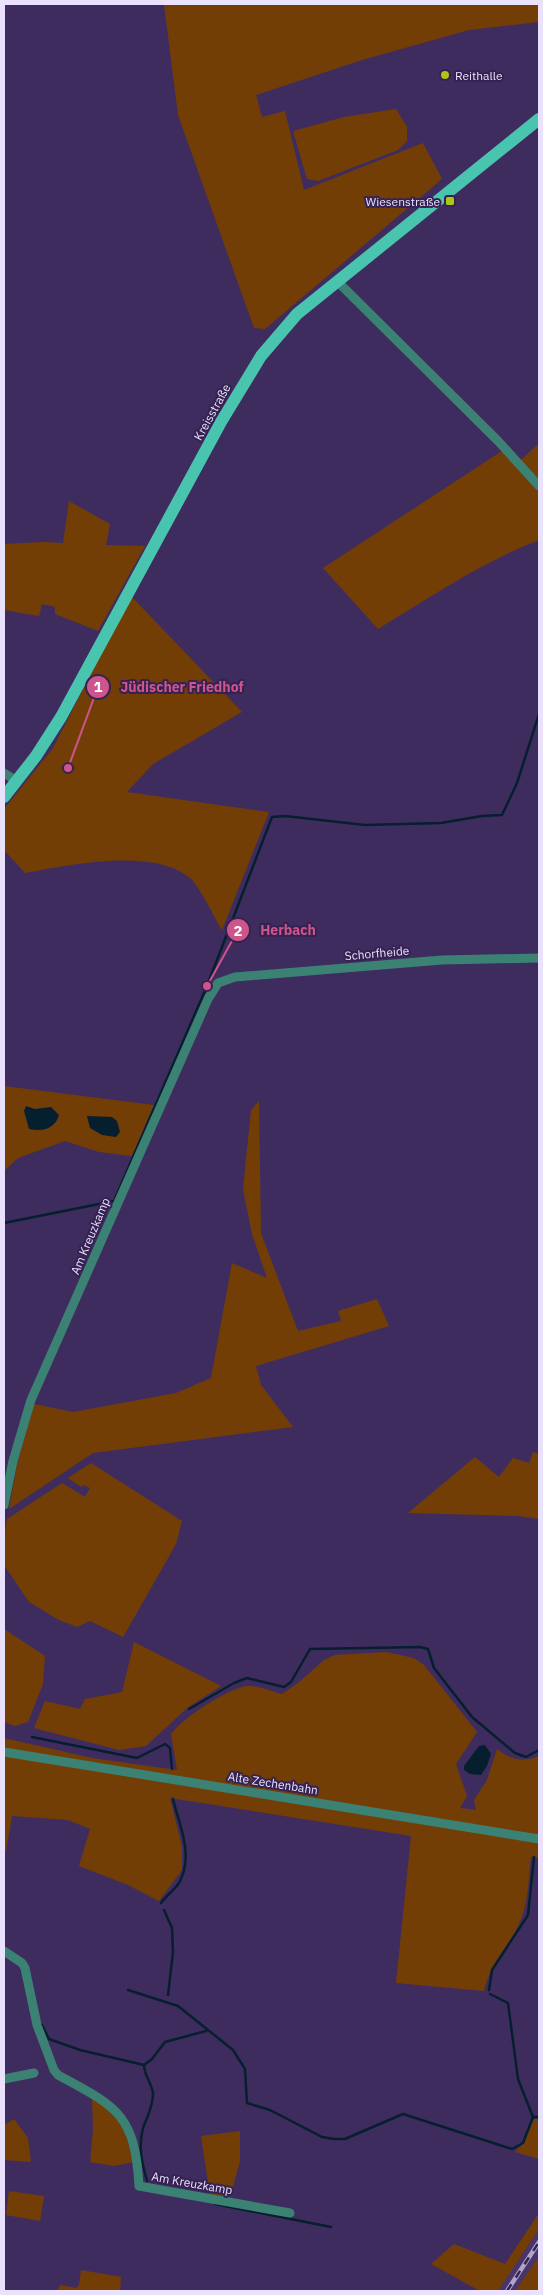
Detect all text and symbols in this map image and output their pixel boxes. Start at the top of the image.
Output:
place label: Reithalle [455,68,503,83]
marker: Reithalle [439,69,451,81]
place label: Wiesenstraße [365,194,440,209]
marker: Wiesenstraße [444,195,456,207]
street label: Kreisstraße [190,381,234,443]
callout: Jüdischer Friedhof [85,672,253,701]
text: 1 [93,677,103,696]
text: Jüdischer Friedhof [120,678,244,696]
callout: Herbach [225,916,326,945]
text: 2 [233,921,243,940]
text: Herbach [260,921,316,939]
street label: Schorfheide [344,943,410,963]
street label: Am Kreuzkamp [67,1195,113,1277]
street label: Alte Zechenbahn [227,1768,319,1798]
street label: Am Kreuzkamp [150,2169,234,2198]

